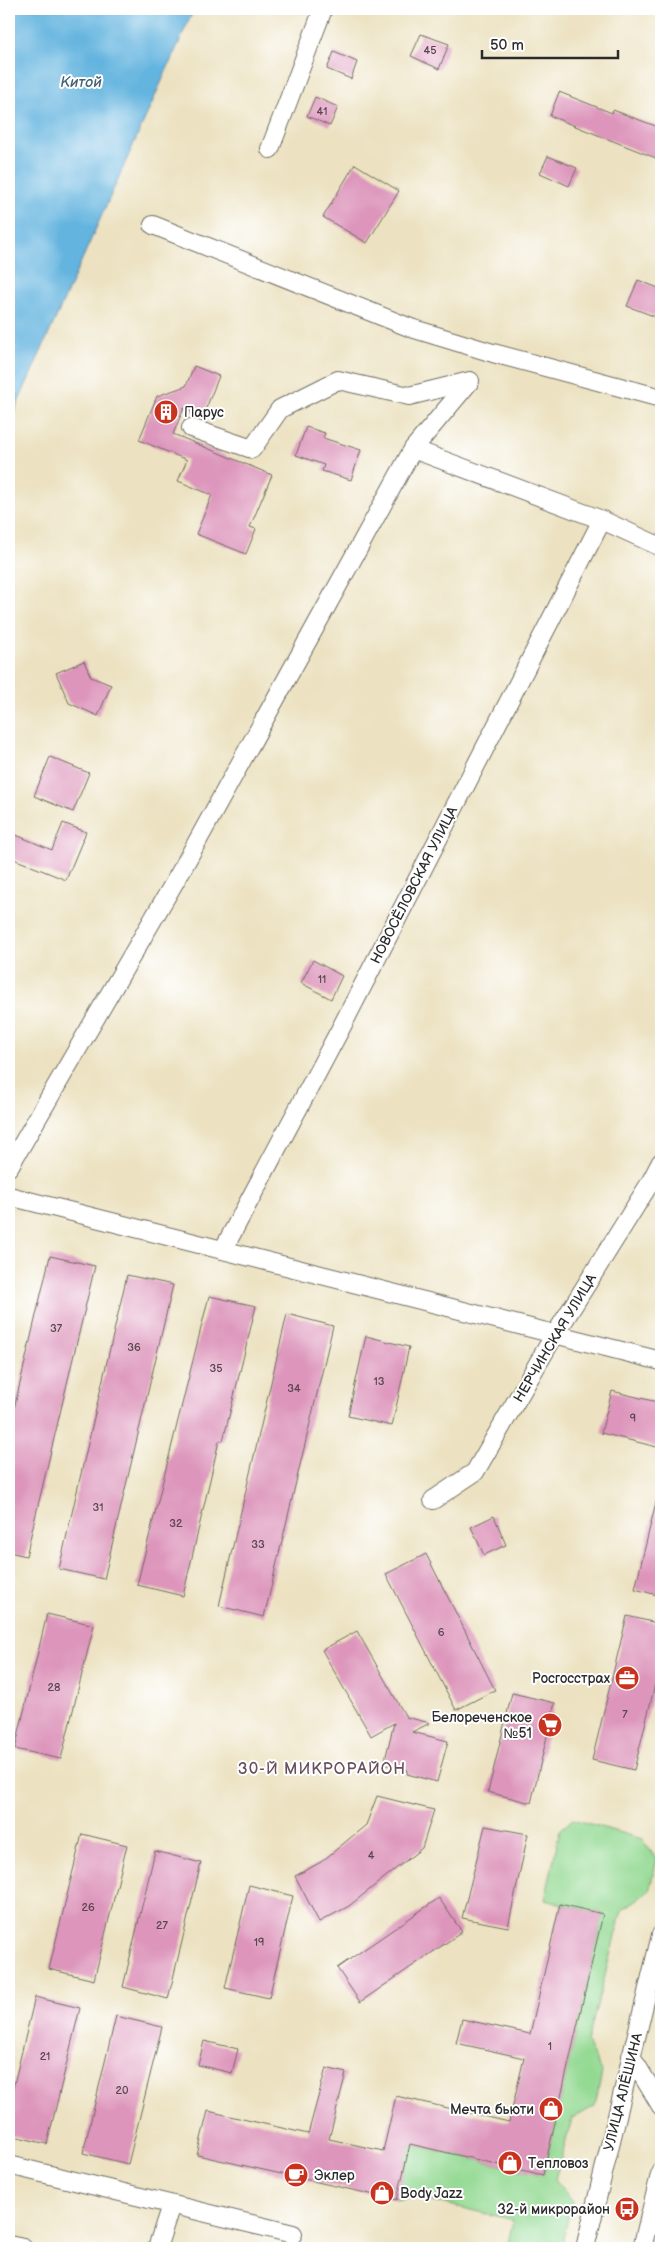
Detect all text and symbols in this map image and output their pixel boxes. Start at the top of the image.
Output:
scale bar [482,28,619,60]
text: 50 m [490,36,524,55]
house number: 45 [423,44,437,57]
water label: Китой [60,73,102,92]
house number: 41 [317,105,327,118]
building icon: Парус [153,399,179,425]
place label: Парус [184,404,224,421]
street label: НОВОСЁЛОВСКАЯ УЛИЦА [366,803,461,967]
house number: 11 [318,973,326,986]
street label: НЕРЧИНСКАЯ УЛИЦА [510,1270,600,1405]
house number: 37 [50,1322,63,1335]
house number: 36 [127,1341,141,1354]
house number: 35 [209,1362,223,1375]
house number: 13 [373,1375,385,1388]
house number: 34 [287,1382,301,1395]
house number: 9 [630,1412,636,1425]
house number: 31 [92,1501,104,1514]
house number: 32 [169,1517,183,1530]
house number: 33 [251,1538,265,1551]
house number: 6 [438,1626,445,1639]
office icon: Росгосстрах [614,1665,640,1691]
place label: Росгосстрах [532,1670,611,1687]
house number: 28 [48,1681,60,1694]
house number: 7 [622,1708,628,1721]
place label: Белореченское №51 [431,1709,532,1742]
supermarket icon: Белореченское №51 [537,1712,563,1738]
district label: 30-Й МИКРОРАЙОН [238,1760,406,1779]
house number: 4 [368,1849,375,1862]
house number: 26 [81,1901,95,1914]
house number: 27 [156,1919,169,1932]
house number: 19 [254,1936,264,1949]
street label: УЛИЦА АЛЁШИНА [599,2030,646,2153]
house number: 1 [548,2040,552,2053]
house number: 21 [40,2050,50,2063]
house number: 20 [116,2084,129,2097]
shop icon: Мечта бьюти [538,2096,564,2122]
place label: Мечта бьюти [450,2101,534,2118]
shop icon: Тепловоз [497,2150,523,2176]
place label: Тепловоз [528,2155,589,2172]
cafe icon: Эклер [283,2162,309,2188]
place label: Эклер [314,2167,355,2184]
shop icon: Body Jazz [369,2180,395,2206]
place label: Body Jazz [400,2185,463,2202]
bus stop icon: 32-й микрорайон [614,2196,640,2222]
place label: 32-й микрорайон [497,2201,610,2218]

